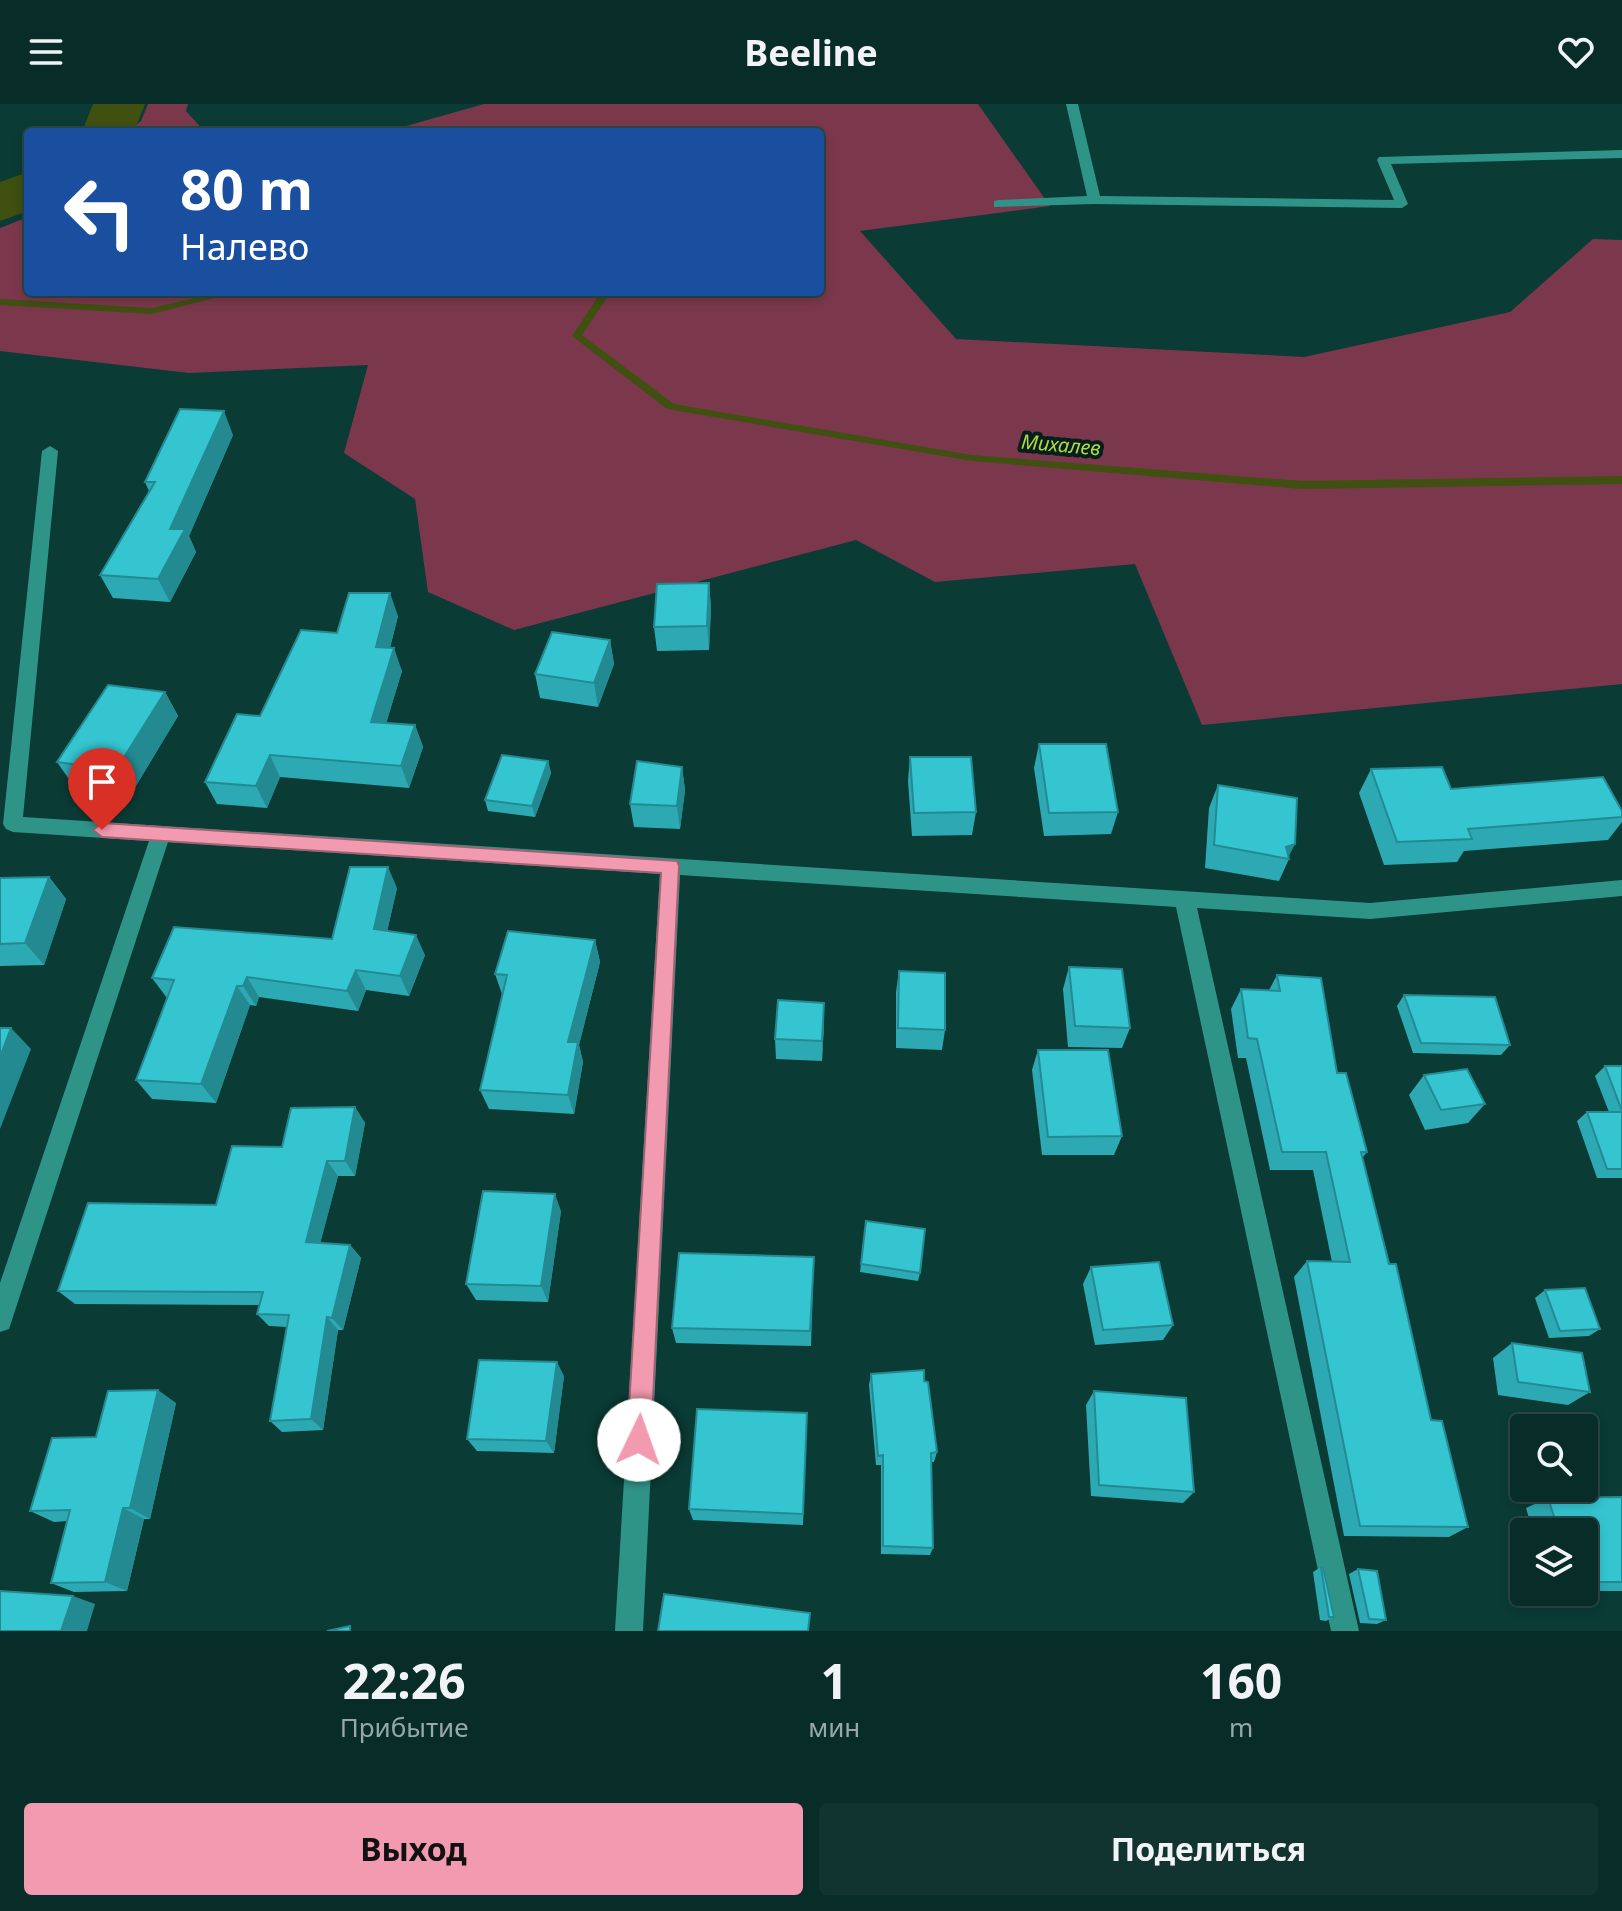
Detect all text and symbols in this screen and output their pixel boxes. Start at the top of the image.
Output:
text: Beeline [744,28,878,77]
icon: menu [24,30,68,74]
icon: heart [1554,30,1598,74]
text: 80 m [180,150,313,226]
icon: left [48,160,152,264]
text: Налево [180,222,309,271]
water label: Михалев [1020,428,1102,461]
pin [68,748,136,830]
icon: arrive [80,760,124,804]
position arrow [597,1398,681,1482]
map controls [1510,1414,1598,1606]
button: search [1510,1414,1598,1502]
button: layers [1510,1518,1598,1606]
text: 22:26 [342,1648,466,1713]
text: 1 [820,1648,848,1713]
text: 160 [1200,1648,1282,1713]
text: Прибытие [340,1709,469,1745]
text: мин [808,1709,860,1745]
text: m [1229,1709,1253,1745]
button: Выход [24,1803,803,1895]
button: Поделиться [819,1803,1598,1895]

